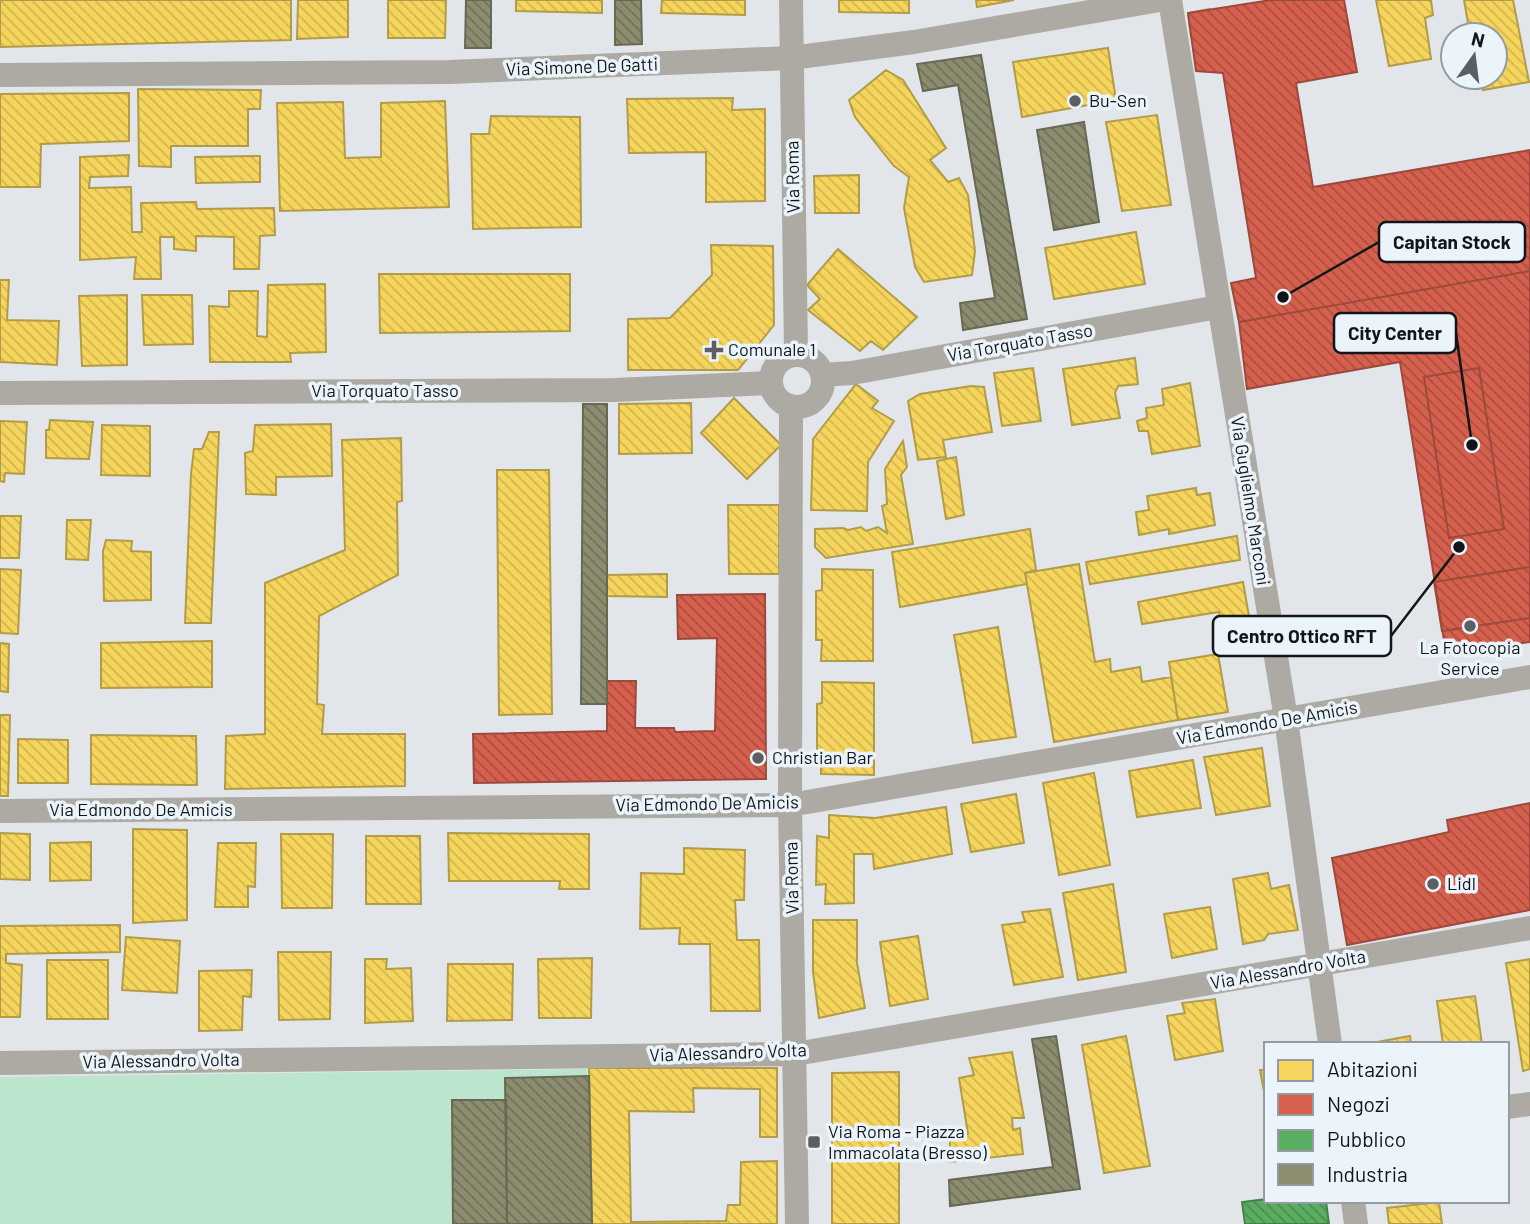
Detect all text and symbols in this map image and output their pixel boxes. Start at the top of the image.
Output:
north arrow [1439,21,1509,91]
text: N [1469,26,1487,52]
street label: Via Simone De Gatti [505,52,659,80]
place label: Bu-Sen [1089,89,1147,111]
marker: Bu-Sen [1067,93,1083,109]
street label: Via Roma [780,140,804,214]
callout: Capitan Stock [1379,222,1525,262]
text: Capitan Stock [1393,230,1511,253]
callout: City Center [1334,313,1456,353]
street label: Via Torquato Tasso [945,318,1094,366]
text: City Center [1348,321,1443,344]
place label: Comunale 1 [728,338,816,360]
marker: Comunale 1 [706,342,722,358]
street label: Via Torquato Tasso [311,379,459,401]
street label: Via Guglielmo Marconi [1227,415,1275,587]
callout: Centro Ottico RFT [1213,616,1391,656]
marker: La Fotocopia Service [1462,618,1478,634]
text: Centro Ottico RFT [1227,624,1377,647]
place label: La Fotocopia Service [1419,636,1521,679]
street label: Via Edmondo De Amicis [1175,695,1359,749]
place label: Christian Bar [772,746,873,768]
marker: Christian Bar [750,750,766,766]
street label: Via Edmondo De Amicis [615,790,799,816]
street label: Via Edmondo De Amicis [49,798,233,820]
street label: Via Roma [779,841,803,915]
place label: Lidl [1447,872,1476,894]
marker: Lidl [1425,876,1441,892]
street label: Via Alessandro Volta [1208,945,1367,994]
street label: Via Alessandro Volta [649,1038,807,1066]
legend [1264,1042,1509,1203]
street label: Via Alessandro Volta [82,1048,240,1072]
text: Abitazioni [1327,1056,1418,1081]
text: Negozi [1327,1091,1390,1116]
place label: Via Roma - Piazza Immacolata (Bresso) [828,1120,987,1163]
text: Pubblico [1327,1126,1406,1151]
marker: Via Roma - Piazza Immacolata (Bresso) [806,1134,822,1150]
text: Industria [1327,1161,1408,1186]

